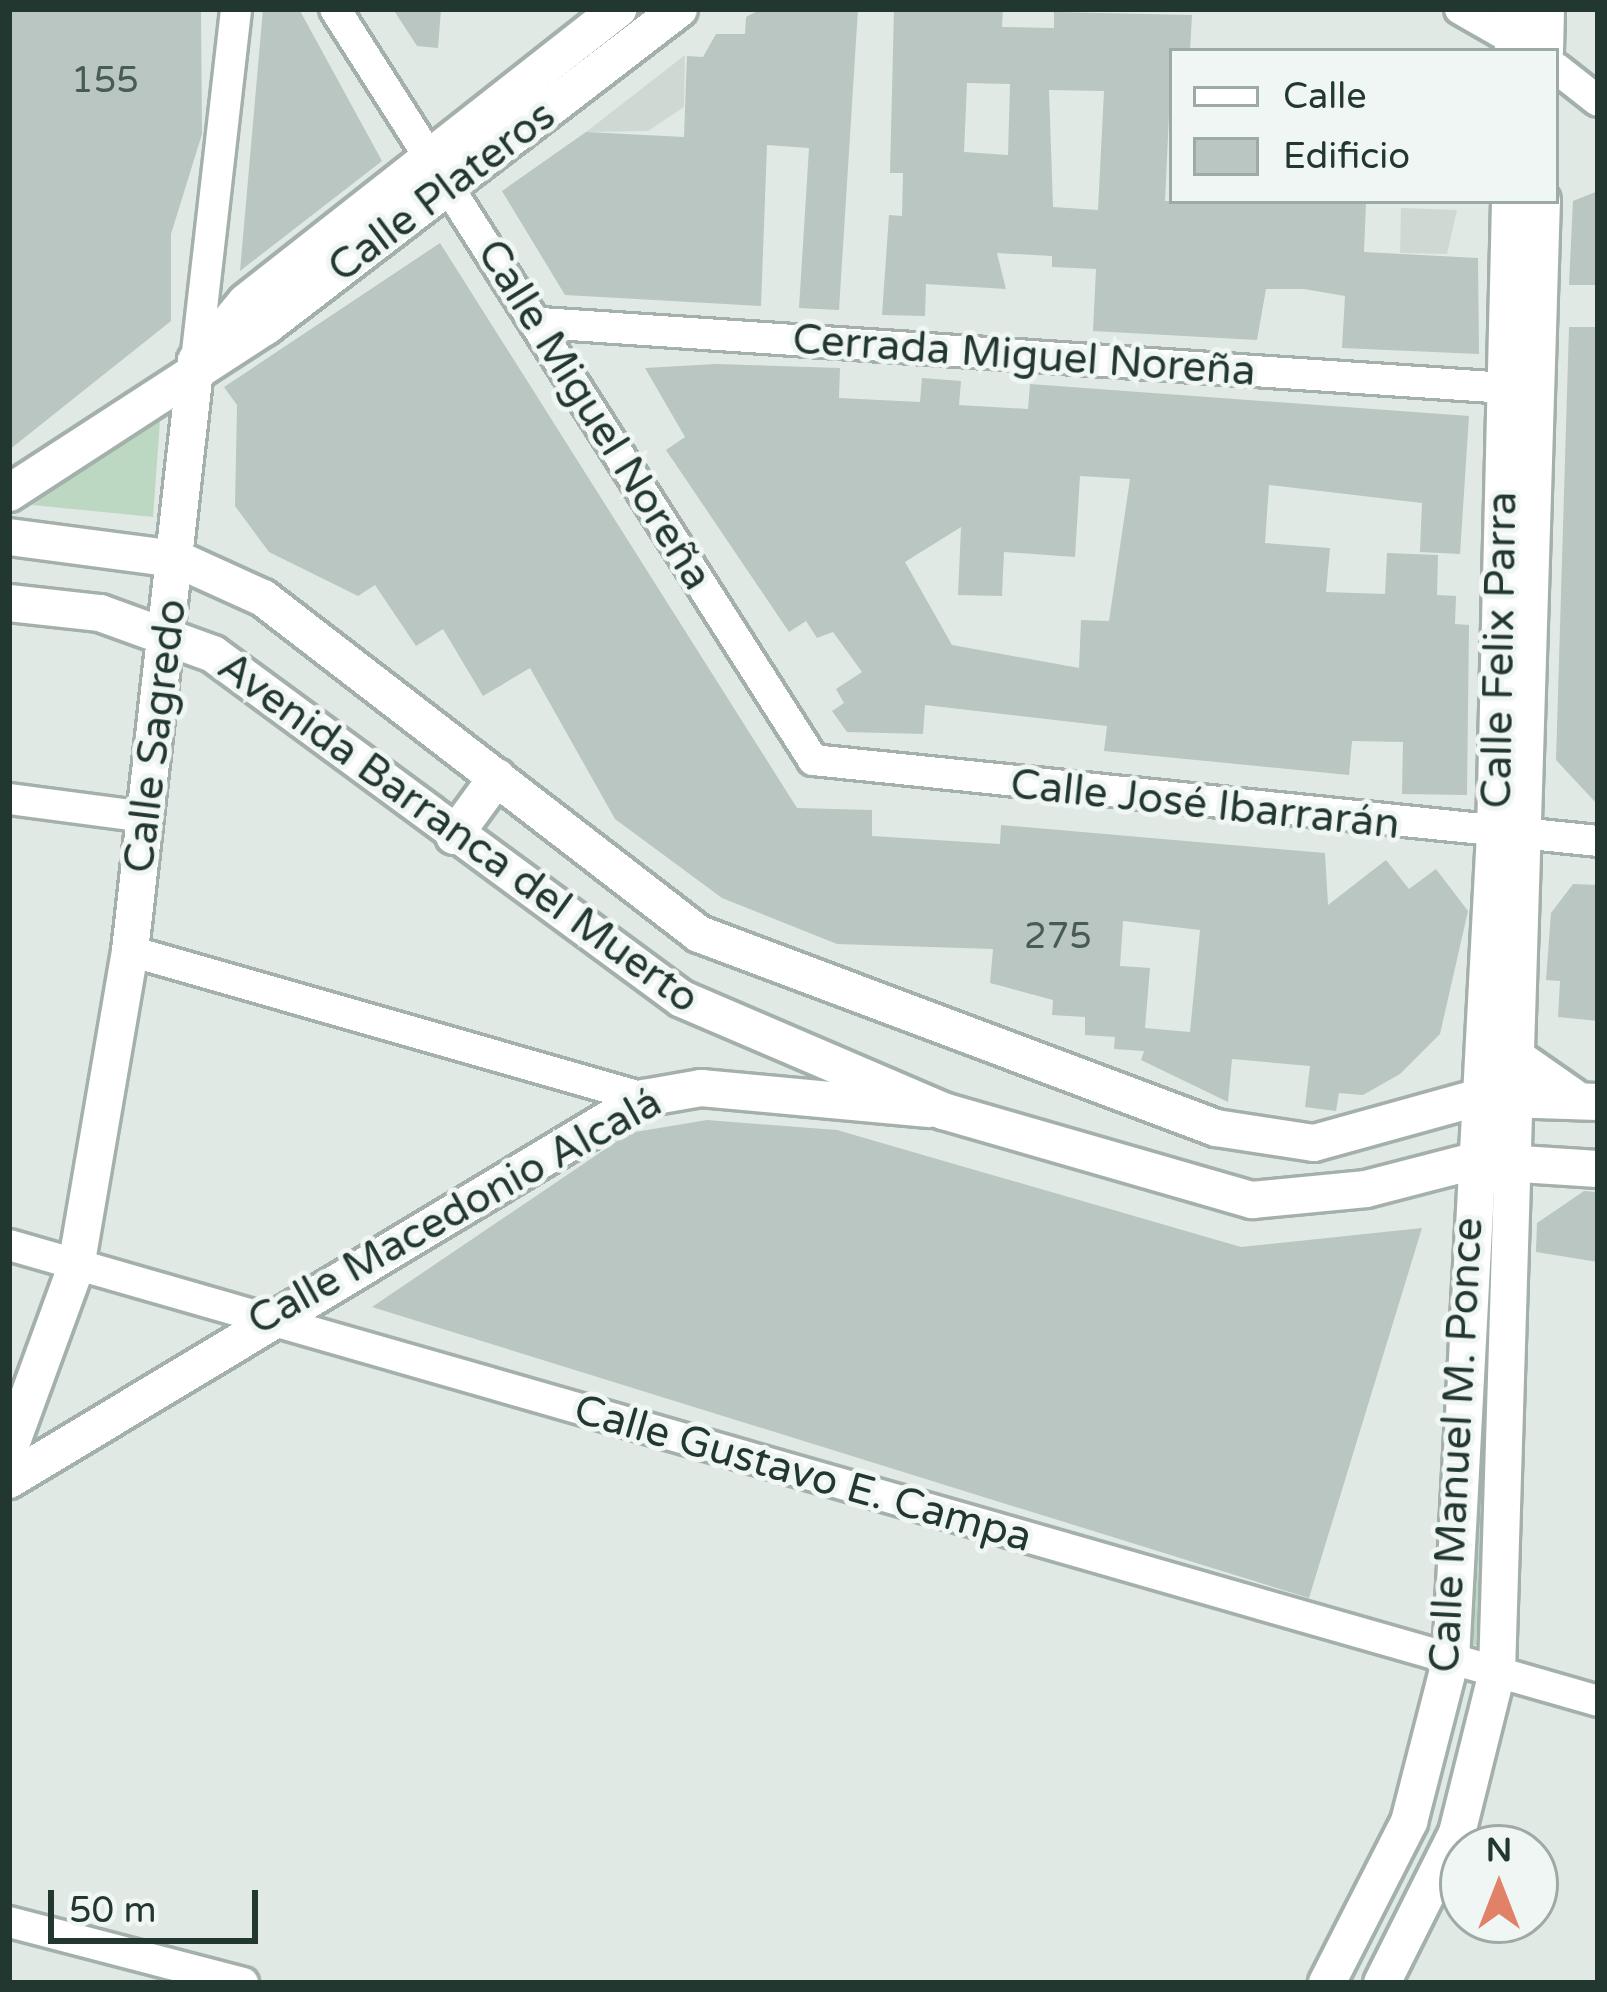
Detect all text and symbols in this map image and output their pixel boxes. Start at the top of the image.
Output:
legend [1169,48,1559,204]
house number: 155 [71,59,139,103]
text: Calle [1283,75,1367,118]
street label: Calle Plateros [319,90,565,294]
text: Edificio [1283,135,1410,178]
street label: Calle Miguel Noreña [466,231,722,599]
street label: Cerrada Miguel Noreña [791,315,1257,397]
street label: Calle Felix Parra [1472,491,1528,809]
street label: Calle Sagredo [114,596,198,876]
street label: Avenida Barranca del Muerto [208,642,708,1024]
street label: Calle José Ibarrarán [1008,759,1402,851]
house number: 275 [1024,915,1092,959]
street label: Calle Macedonio Alcalá [240,1077,670,1347]
street label: Calle Manuel M. Ponce [1420,1216,1494,1674]
street label: Calle Gustavo E. Campa [568,1385,1038,1563]
north arrow [1439,1824,1559,1944]
text: N [1486,1831,1512,1870]
scale bar [54,1866,264,1940]
text: 50 m [69,1889,157,1932]

